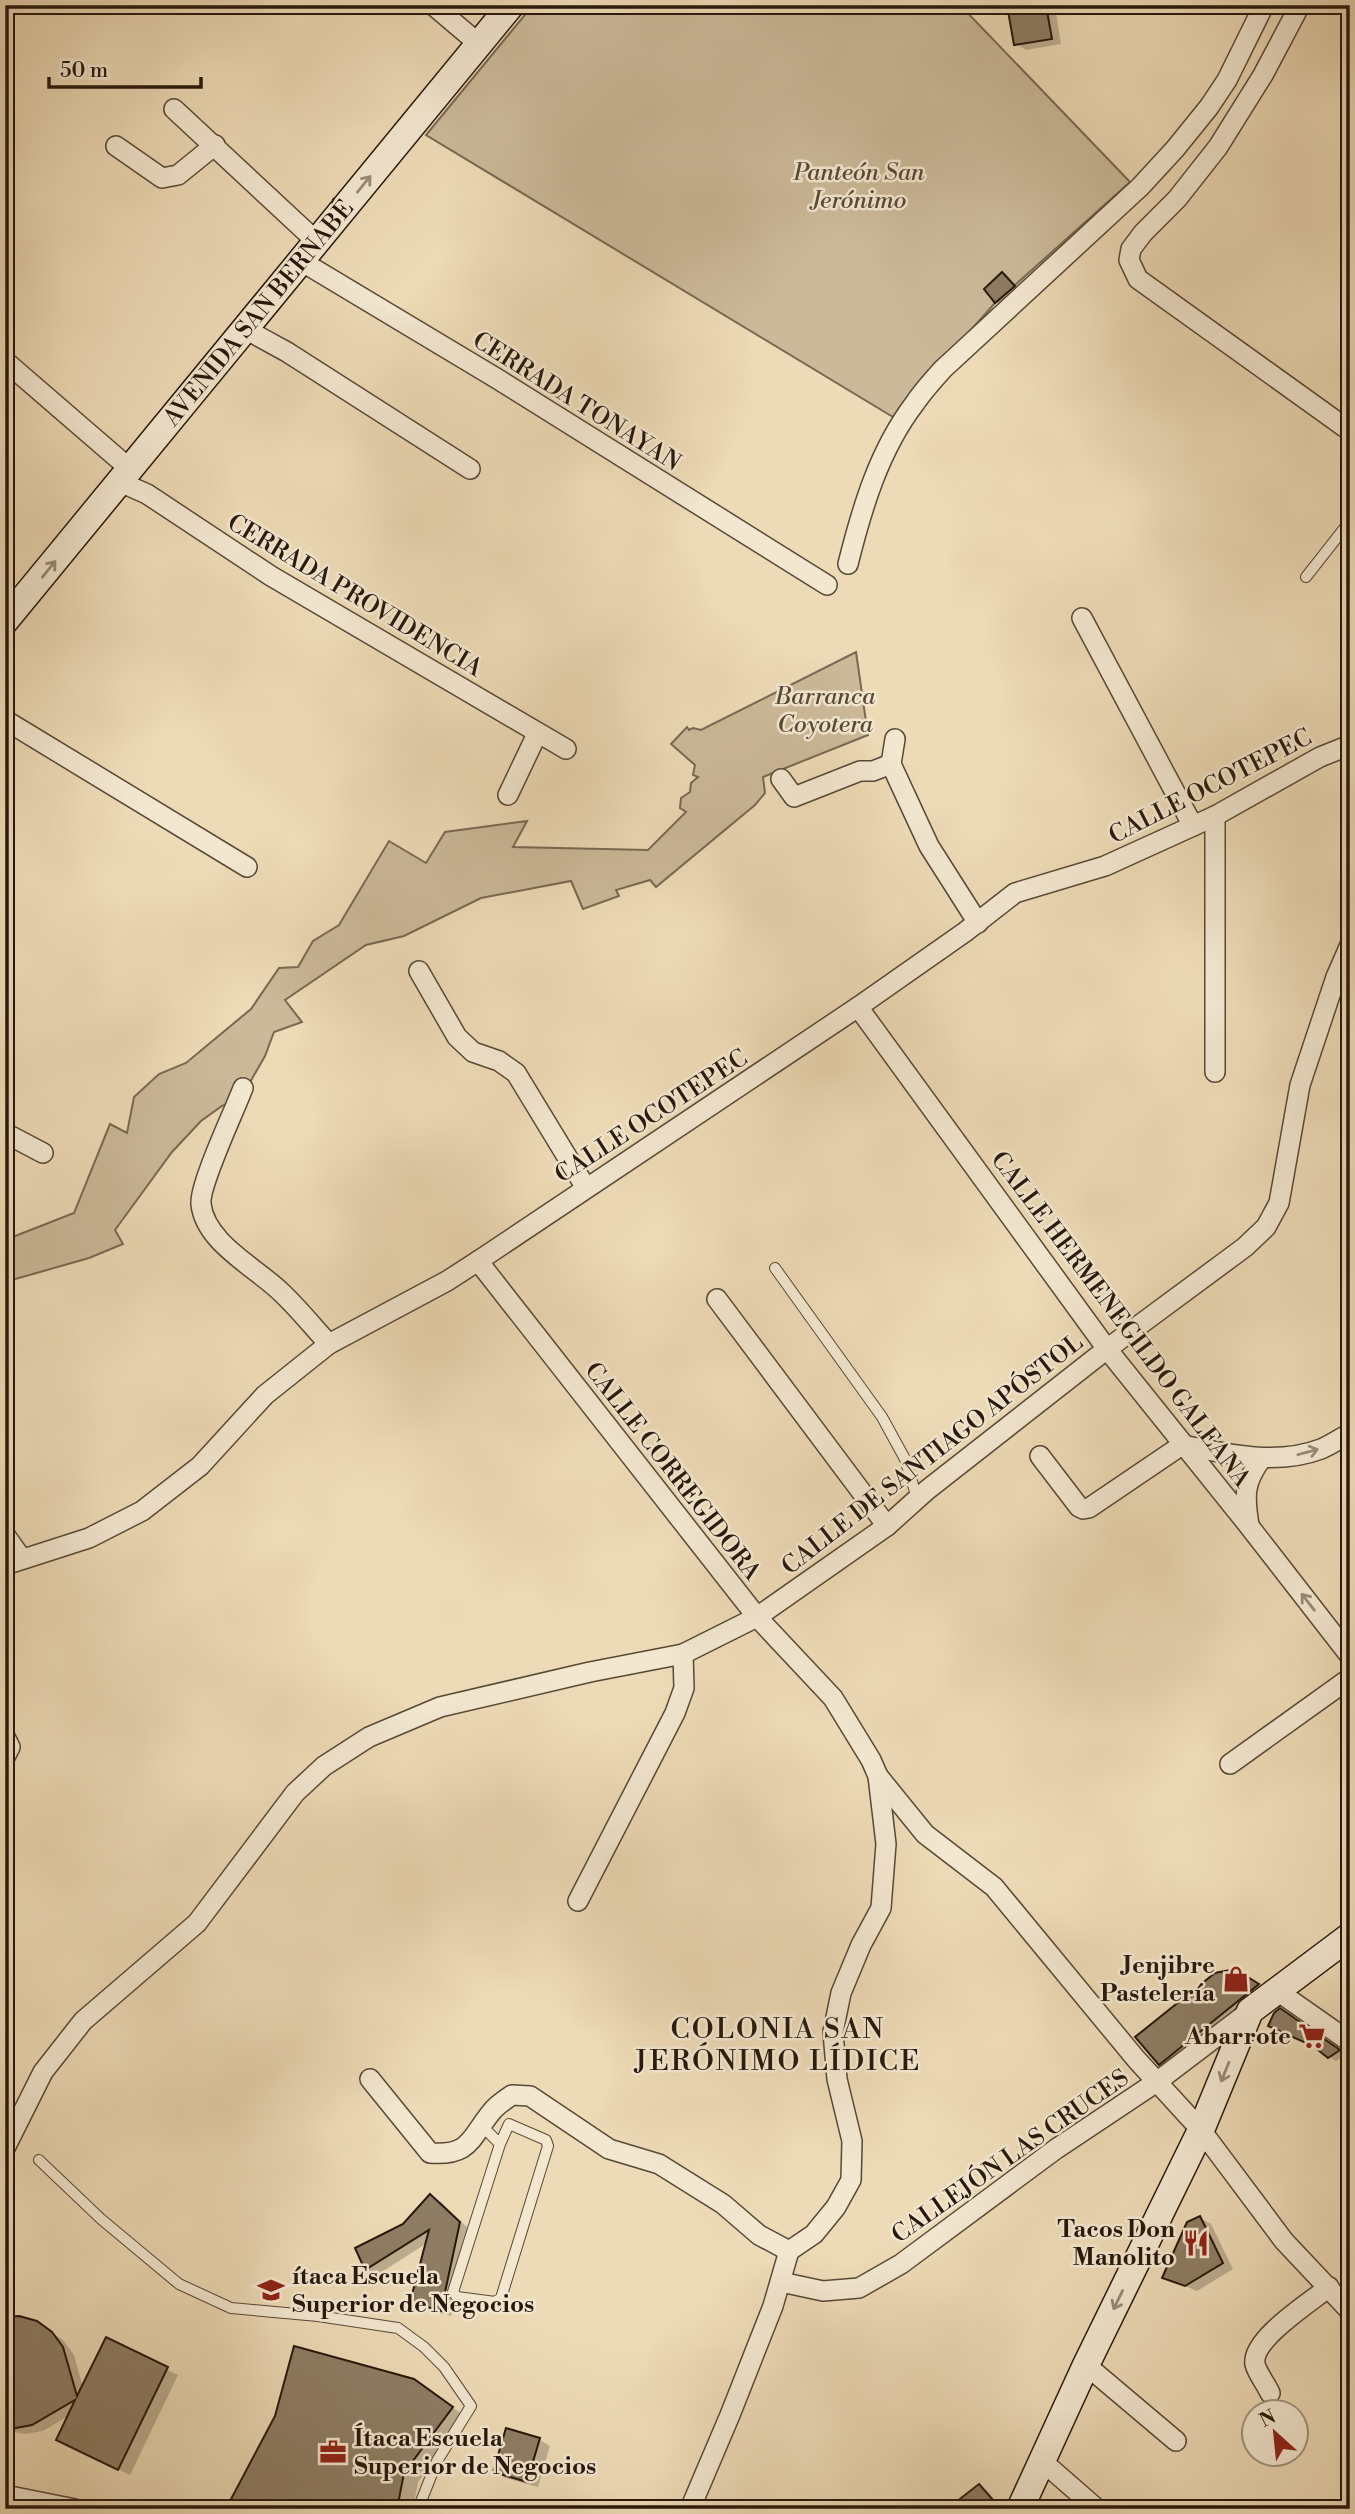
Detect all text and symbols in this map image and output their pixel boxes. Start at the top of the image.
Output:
scale bar [49,46,201,90]
text: 50 m [60,58,108,84]
park label: Panteón San Jerónimo [793,158,925,216]
one-way arrow [356,176,372,194]
street label: AVENIDA SAN BERNABÉ [157,194,361,433]
street label: CERRADA TONAYAN [467,326,686,478]
street label: CERRADA PROVIDENCIA [222,508,488,684]
one-way arrow [41,560,56,578]
park label: Barranca Coyotera [774,682,876,740]
street label: CALLE OCOTEPEC [1104,723,1317,851]
street label: CALLE OCOTEPEC [550,1043,753,1190]
street label: CALLE HERMENEGILDO GALEANA [984,1146,1257,1494]
street label: CALLE DE SANTIAGO APÓSTOL [775,1326,1089,1582]
street label: CALLE CORREGIDORA [578,1357,767,1587]
one-way arrow [1296,1445,1319,1458]
one-way arrow [1301,1594,1316,1612]
place label: Jenjibre Pastelería [1100,1951,1216,2009]
shop icon: Jenjibre Pastelería [1221,1964,1251,1994]
district label: COLONIA SAN JERÓNIMO LÍDICE [634,2012,921,2079]
supermarket icon: Abarrote [1297,2021,1327,2051]
place label: Abarrote [1184,2022,1291,2052]
one-way arrow [1218,2061,1231,2083]
street label: CALLEJÓN LAS CRUCES [885,2062,1135,2250]
place label: Tacos Don Manolito [1058,2215,1175,2273]
restaurant icon: Tacos Don Manolito [1181,2228,1211,2258]
place label: ítaca Escuela Superior de Negocios [292,2262,534,2320]
school or university icon: ítaca Escuela Superior de Negocios [256,2275,286,2305]
one-way arrow [1110,2289,1124,2310]
north arrow [1240,2398,1310,2468]
text: N [1256,2405,1280,2433]
place label: Ítaca Escuela Superior de Negocios [354,2422,596,2482]
office icon: Ítaca Escuela Superior de Negocios [318,2437,348,2467]

